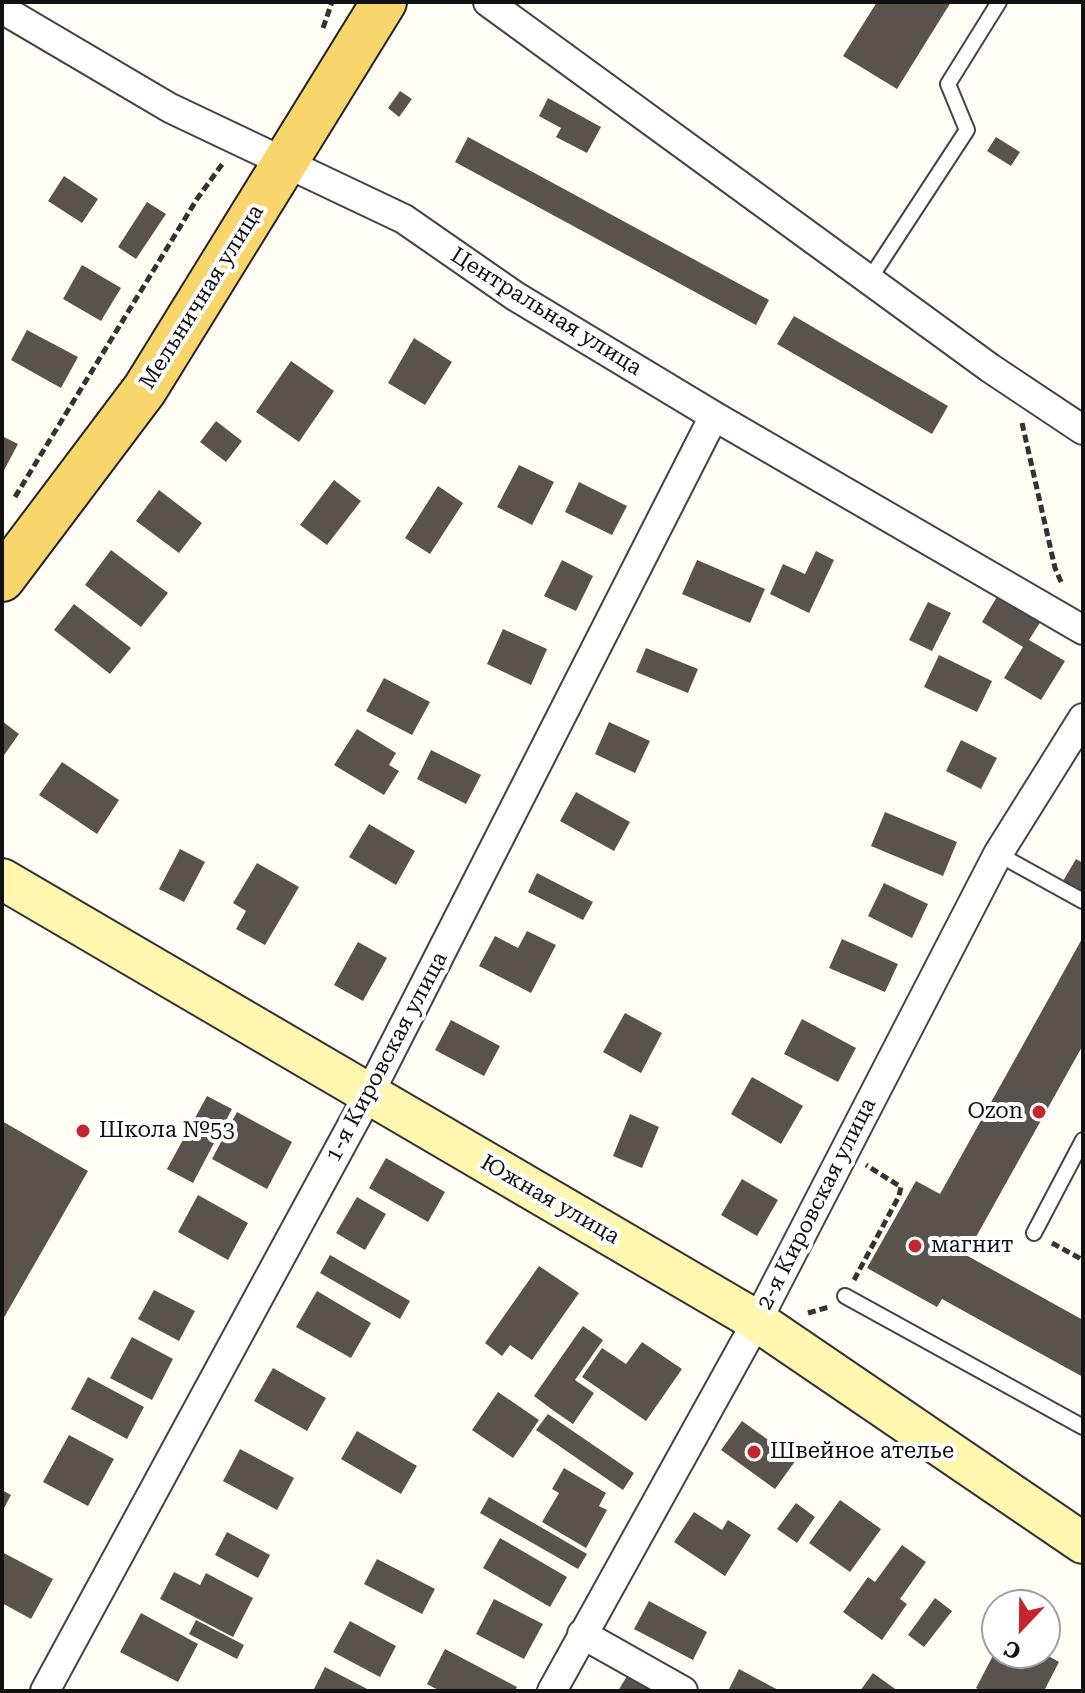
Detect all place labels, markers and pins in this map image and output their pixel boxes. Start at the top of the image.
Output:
place label: Ozon [967,1099,1023,1125]
marker: Ozon [1030,1103,1048,1121]
place label: Школа №53 [99,1118,235,1144]
marker: Школа №53 [74,1122,92,1140]
place label: магнит [931,1233,1014,1259]
marker: магнит [906,1237,924,1255]
place label: Швейное ателье [770,1439,954,1465]
marker: Швейное ателье [745,1443,763,1461]

